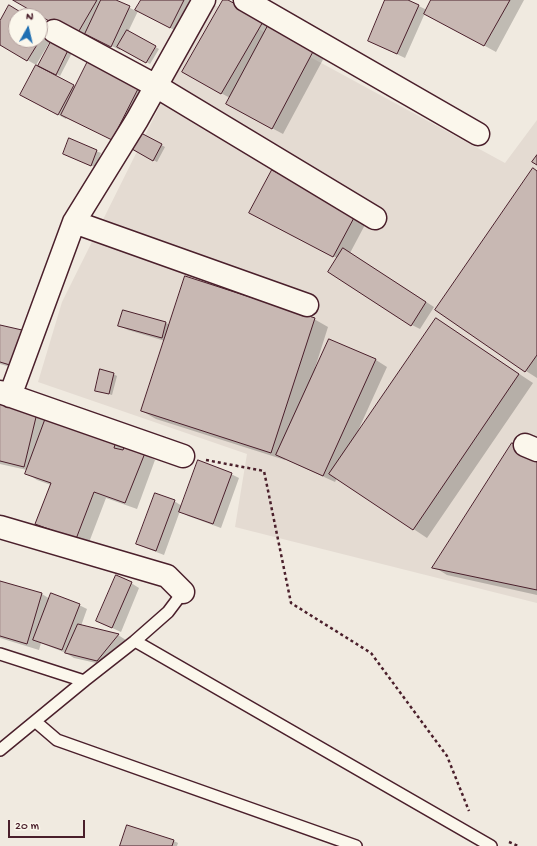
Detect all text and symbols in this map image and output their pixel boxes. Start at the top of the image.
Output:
north arrow [8,8,48,48]
text: N [25,11,34,24]
scale bar [10,812,87,838]
text: 20 m [15,820,39,834]

